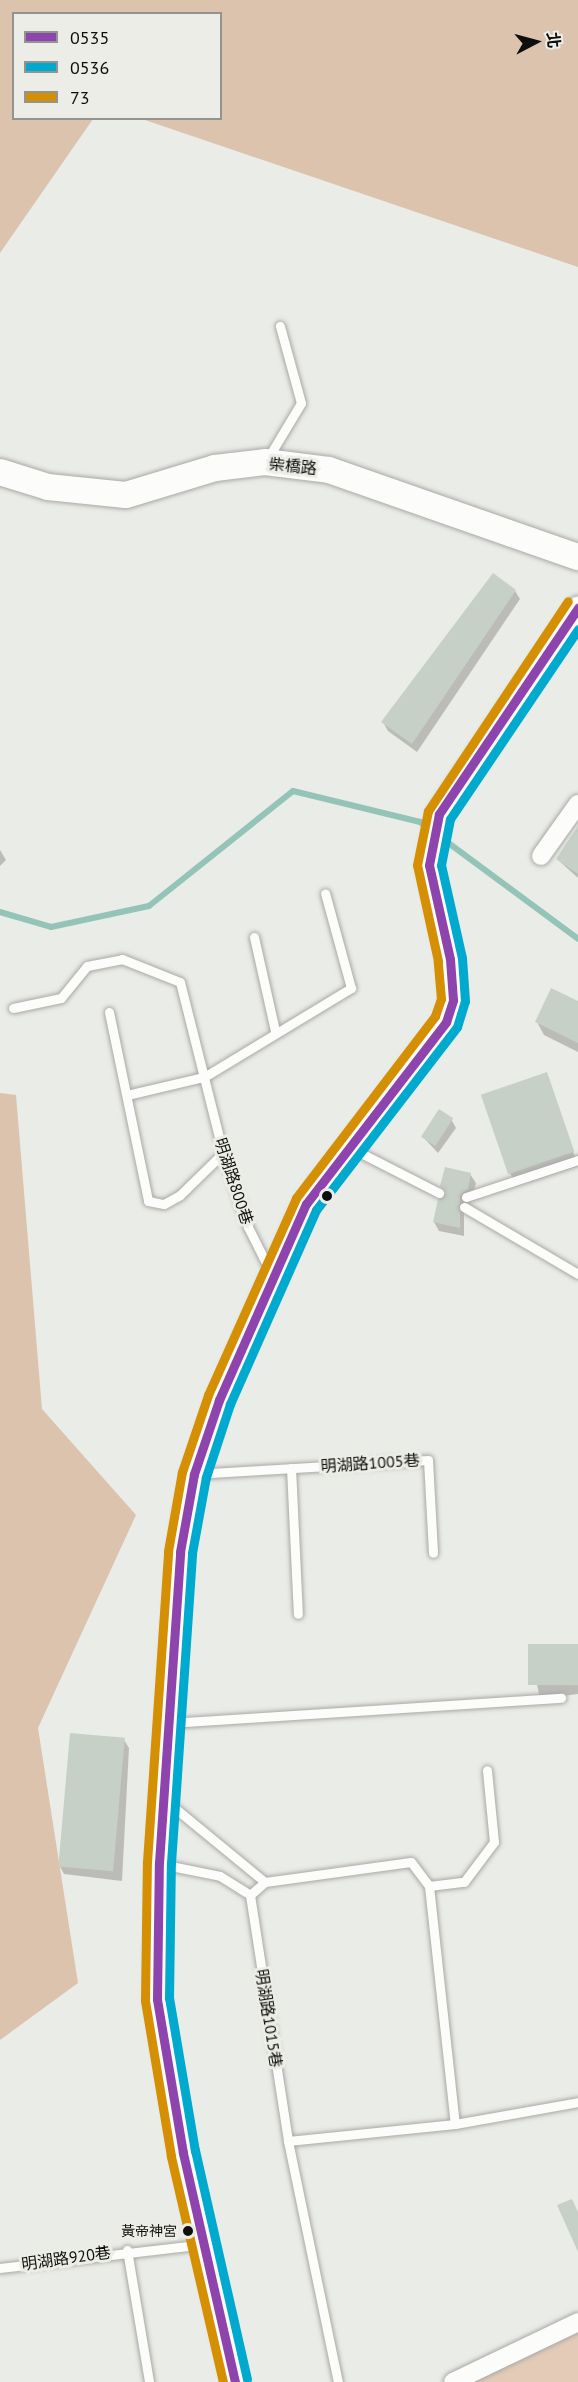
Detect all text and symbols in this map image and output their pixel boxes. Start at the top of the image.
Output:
legend [12,12,222,120]
north arrow [506,12,566,72]
text: 0535 [70,26,109,49]
text: 北 [543,31,565,49]
text: 0536 [70,56,109,79]
text: 73 [70,86,90,109]
street label: 柴橋路 [268,454,318,478]
street label: 明湖路800巷 [211,1135,257,1227]
unlabelled marker [321,1190,333,1202]
street label: 明湖路1005巷 [320,1450,420,1476]
street label: 明湖路1015巷 [252,1968,286,2068]
place label: 黃帝神宮 [121,2223,177,2239]
marker: 黃帝神宮 [182,2225,194,2237]
street label: 明湖路920巷 [20,2242,112,2274]

